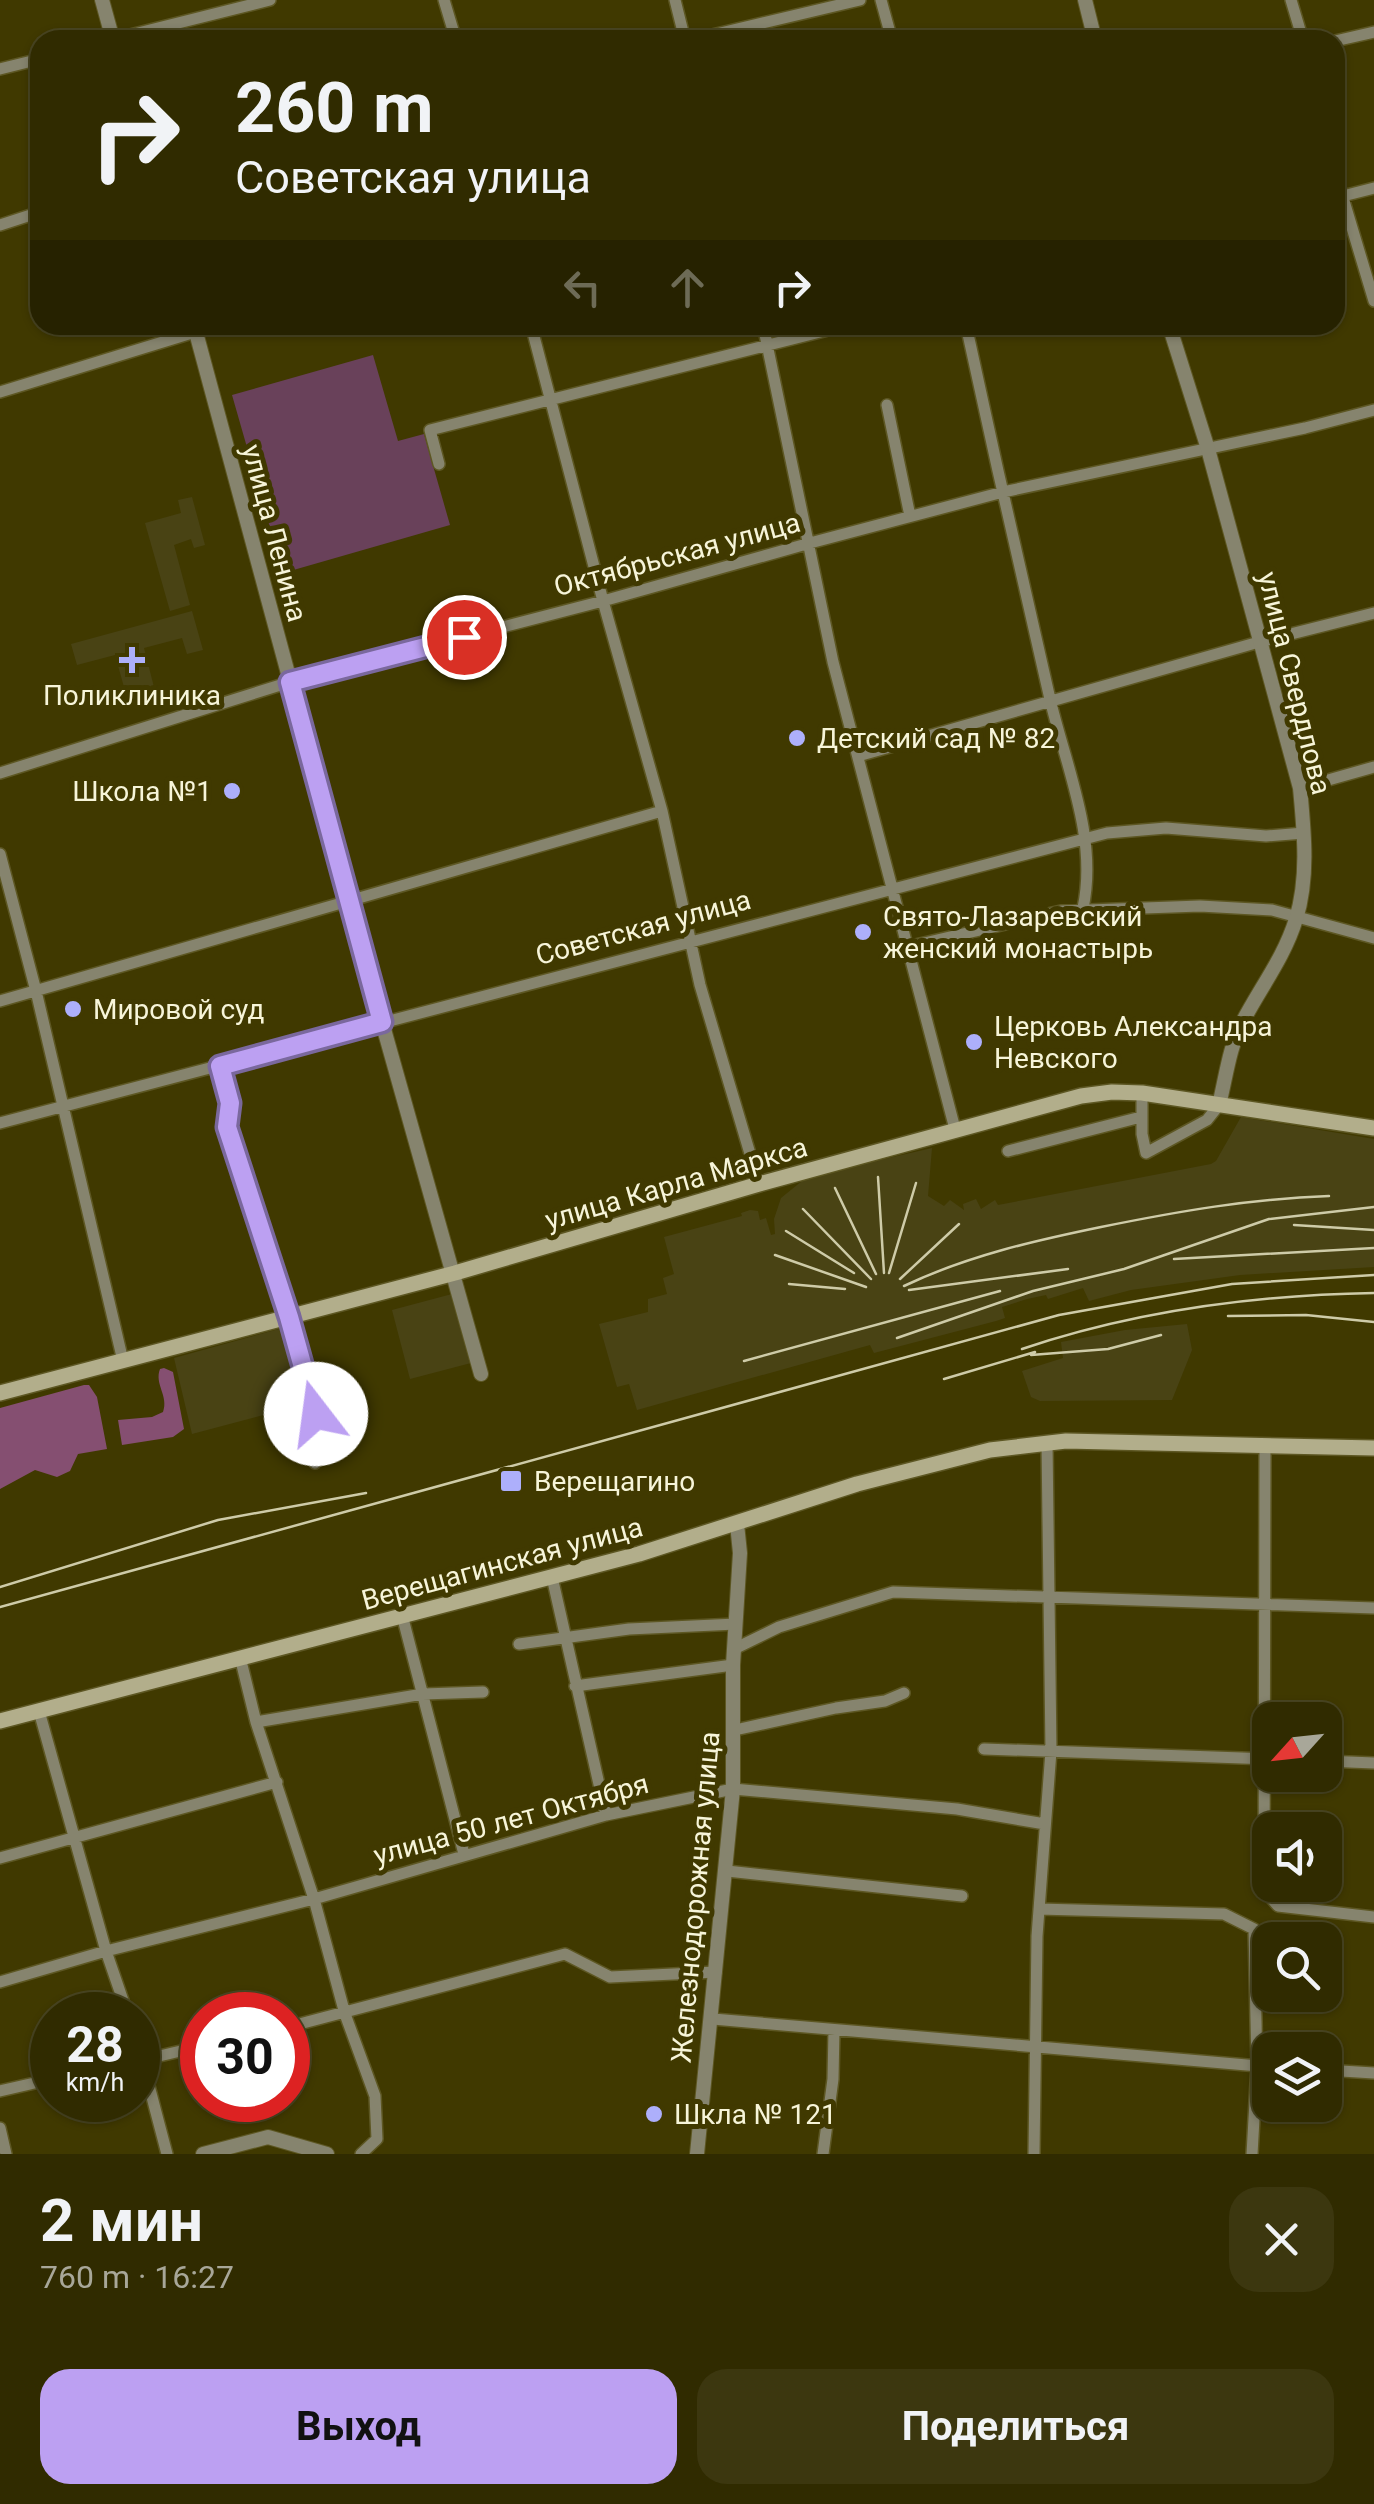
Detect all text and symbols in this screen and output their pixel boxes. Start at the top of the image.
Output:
text: 260 m [235,67,434,149]
icon: right [70,70,200,200]
text: Советская улица [235,151,591,204]
icon: left [555,260,610,315]
icon: ahead [660,260,715,315]
icon: right [765,260,820,315]
street label: улица Ленина [235,441,314,625]
street label: Октябрьская улица [550,506,804,603]
street label: улица Свердлова [1251,568,1338,798]
pin [422,595,507,680]
icon: arrive [437,610,492,665]
marker: Поликлиника [119,647,145,673]
place label: Поликлиника [43,679,221,712]
place label: Детский сад № 82 [817,722,1055,755]
marker: Детский сад № 82 [786,727,808,749]
place label: Школа №1 [72,775,212,808]
marker: Школа №1 [221,780,243,802]
street label: Советская улица [532,883,754,972]
place label: Свято-Лазаревский женский монастырь [883,900,1153,965]
marker: Свято-Лазаревский женский монастырь [852,921,874,943]
place label: Мировой суд [93,993,265,1026]
marker: Мировой суд [62,998,84,1020]
place label: Церковь Александра Невского [994,1010,1272,1075]
marker: Церковь Александра Невского [963,1031,985,1053]
street label: улица Карла Маркса [541,1130,811,1237]
position arrow [264,1362,368,1466]
place label: Верещагино [534,1465,695,1498]
marker: Верещагино [498,1468,524,1494]
street label: Верещагинская улица [358,1510,646,1617]
north arrow [1252,1702,1342,1792]
map controls [1252,1702,1342,2122]
street label: Железнодорожная улица [665,1730,726,2064]
street label: улица 50 лет Октября [370,1767,652,1872]
button: sound [1252,1812,1342,1902]
button: search [1252,1922,1342,2012]
speed limit sign: 30 [180,1992,310,2122]
text: 28 [66,2016,124,2074]
button: layers [1252,2032,1342,2122]
text: km/h [66,2068,124,2097]
place label: Шкла № 121 [674,2098,837,2131]
marker: Шкла № 121 [643,2103,665,2125]
text: 2 мин [40,2185,203,2256]
button: close [1229,2187,1334,2292]
text: 760 m · 16:27 [40,2258,234,2296]
button: Выход [40,2369,677,2484]
button: Поделиться [697,2369,1334,2484]

